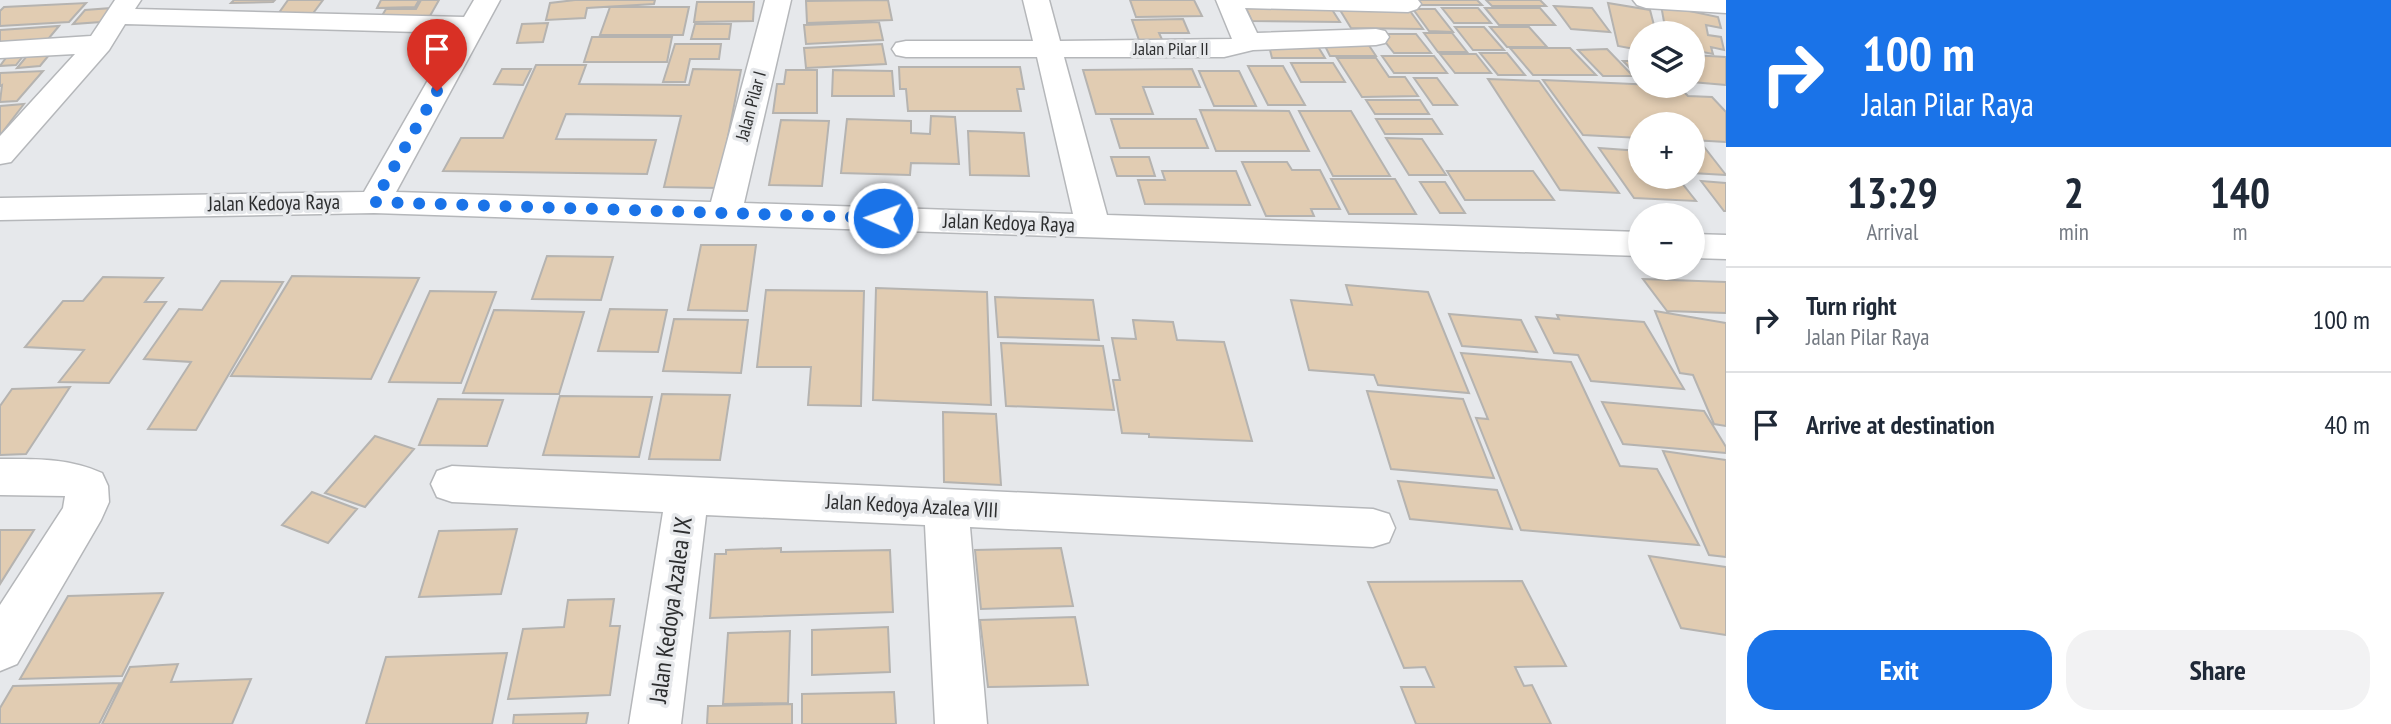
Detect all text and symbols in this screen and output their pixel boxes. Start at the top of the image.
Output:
pin [407,19,467,91]
map controls [1628,21,1705,280]
button: layers [1628,21,1705,98]
text: 100 m [1862,21,1975,85]
icon: right [1747,28,1838,119]
icon: arrive [418,30,456,68]
street label: Jalan Pilar II [1132,37,1209,60]
street label: Jalan Pilar I [730,69,771,144]
text: Jalan Pilar Raya [1862,83,2034,125]
button: + [1628,112,1705,189]
text: 13:29 [1847,165,1938,220]
text: 2 [2064,165,2084,220]
text: 140 [2210,165,2270,220]
position arrow [846,181,920,255]
street label: Jalan Kedoya Raya [207,188,340,217]
button: − [1628,203,1705,280]
street label: Jalan Kedoya Raya [942,207,1076,238]
text: Arrival [1866,217,1918,246]
text: min [2059,217,2089,246]
text: m [2232,217,2247,246]
text: Turn right [1806,289,1897,322]
icon: right [1747,301,1785,339]
text: 100 m [2312,303,2370,336]
text: Jalan Pilar Raya [1806,322,1929,351]
icon: arrive [1747,406,1785,444]
text: Arrive at destination [1806,408,1995,441]
text: 40 m [2324,408,2370,441]
street label: Jalan Kedoya Azalea VIII [824,487,999,523]
street label: Jalan Kedoya Azalea IX [642,515,699,706]
button: Exit [1747,630,2052,710]
button: Share [2066,630,2370,710]

